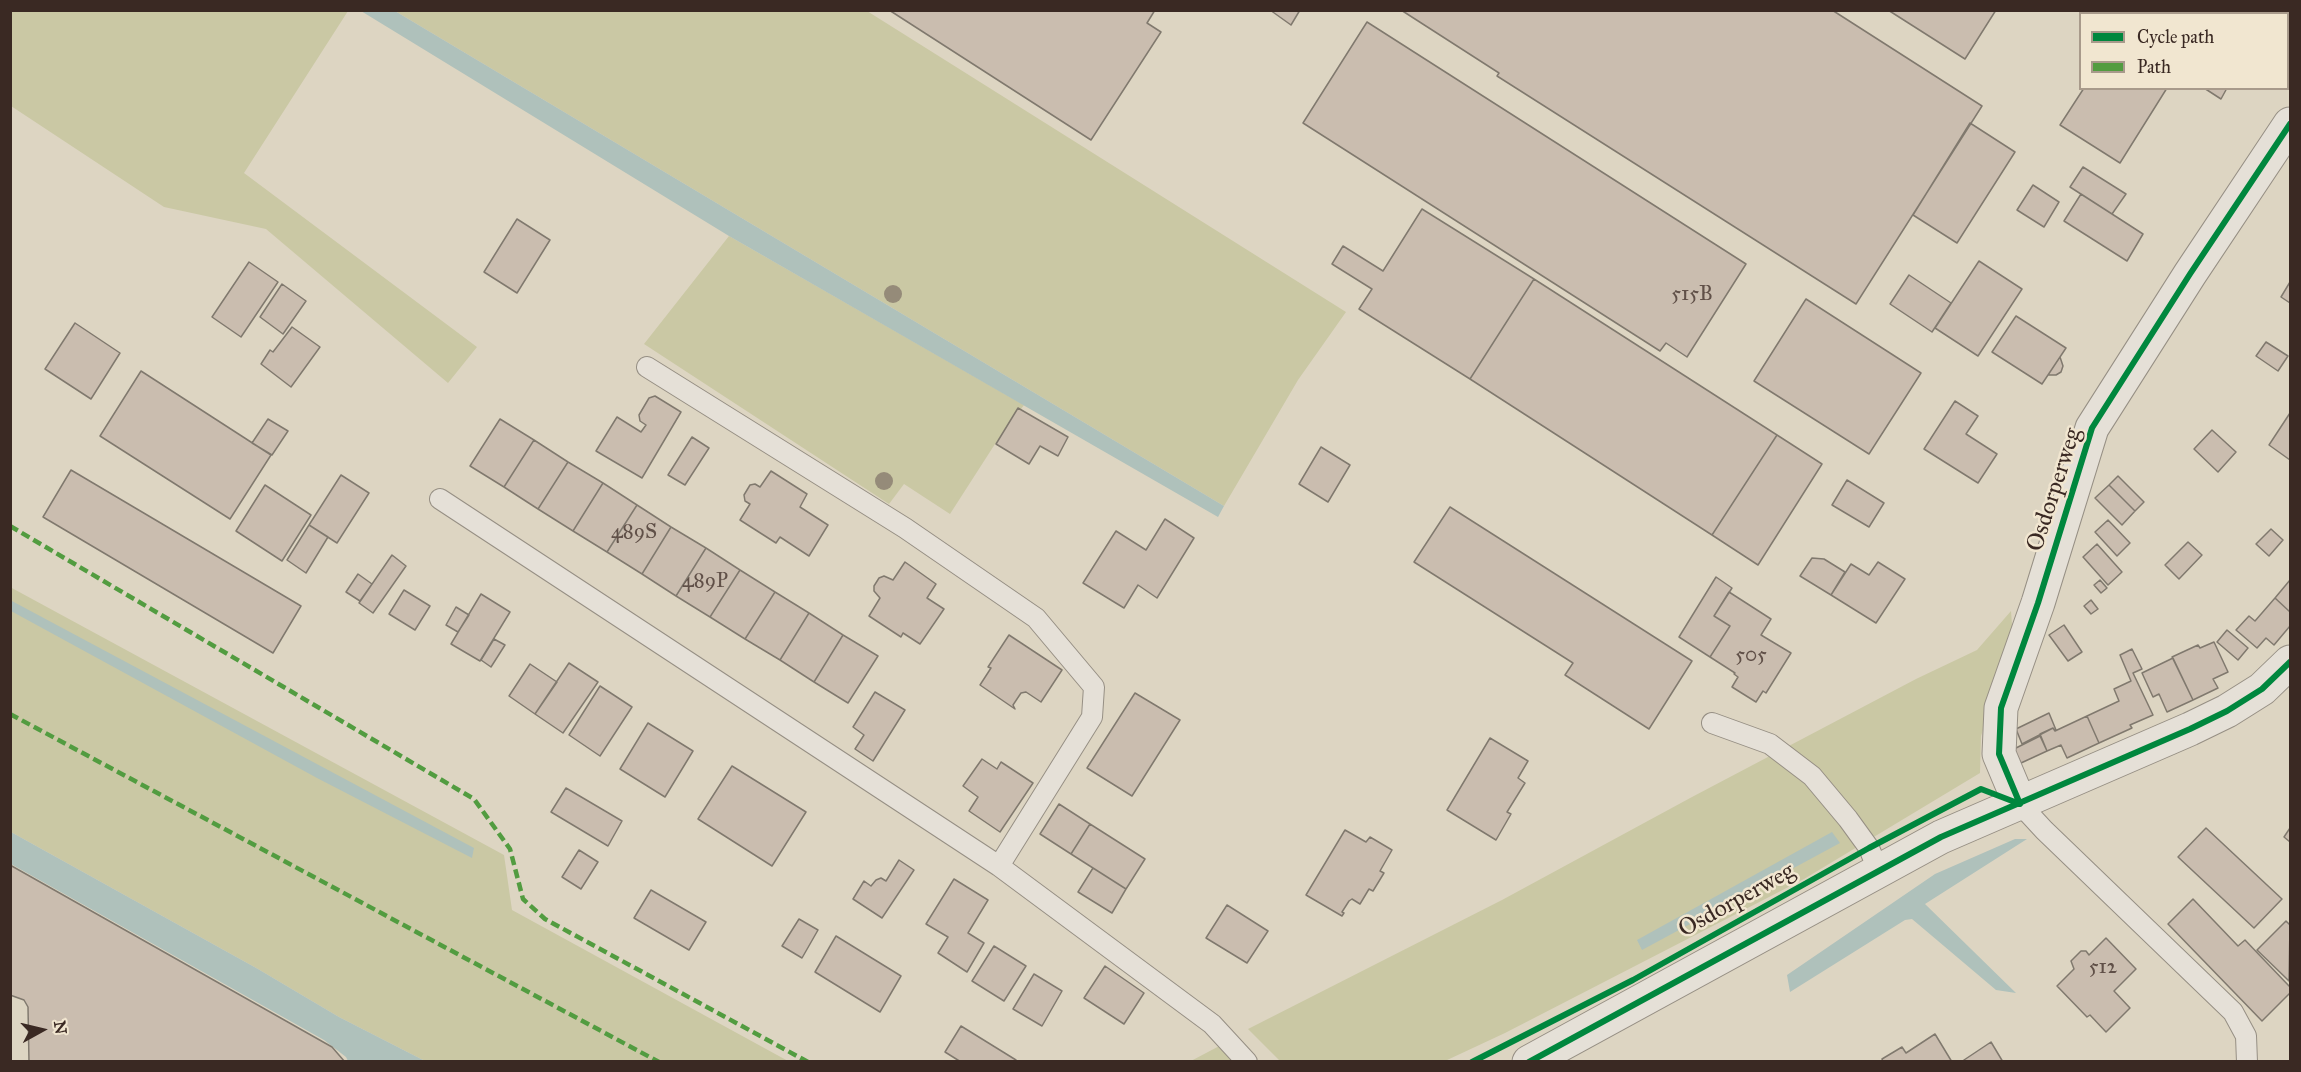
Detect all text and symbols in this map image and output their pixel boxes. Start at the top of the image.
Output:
legend [2079,12,2289,90]
text: Cycle path [2137,26,2214,48]
text: Path [2137,56,2171,78]
house number: 515B [1671,282,1713,308]
street label: Osdorperweg [2022,425,2088,555]
house number: 489S [611,520,657,546]
house number: 489P [682,569,728,595]
house number: 505 [1735,643,1767,669]
street label: Osdorperweg [1674,857,1800,945]
house number: 512 [2089,955,2117,981]
north arrow [12,1000,72,1060]
text: N [50,1019,71,1035]

